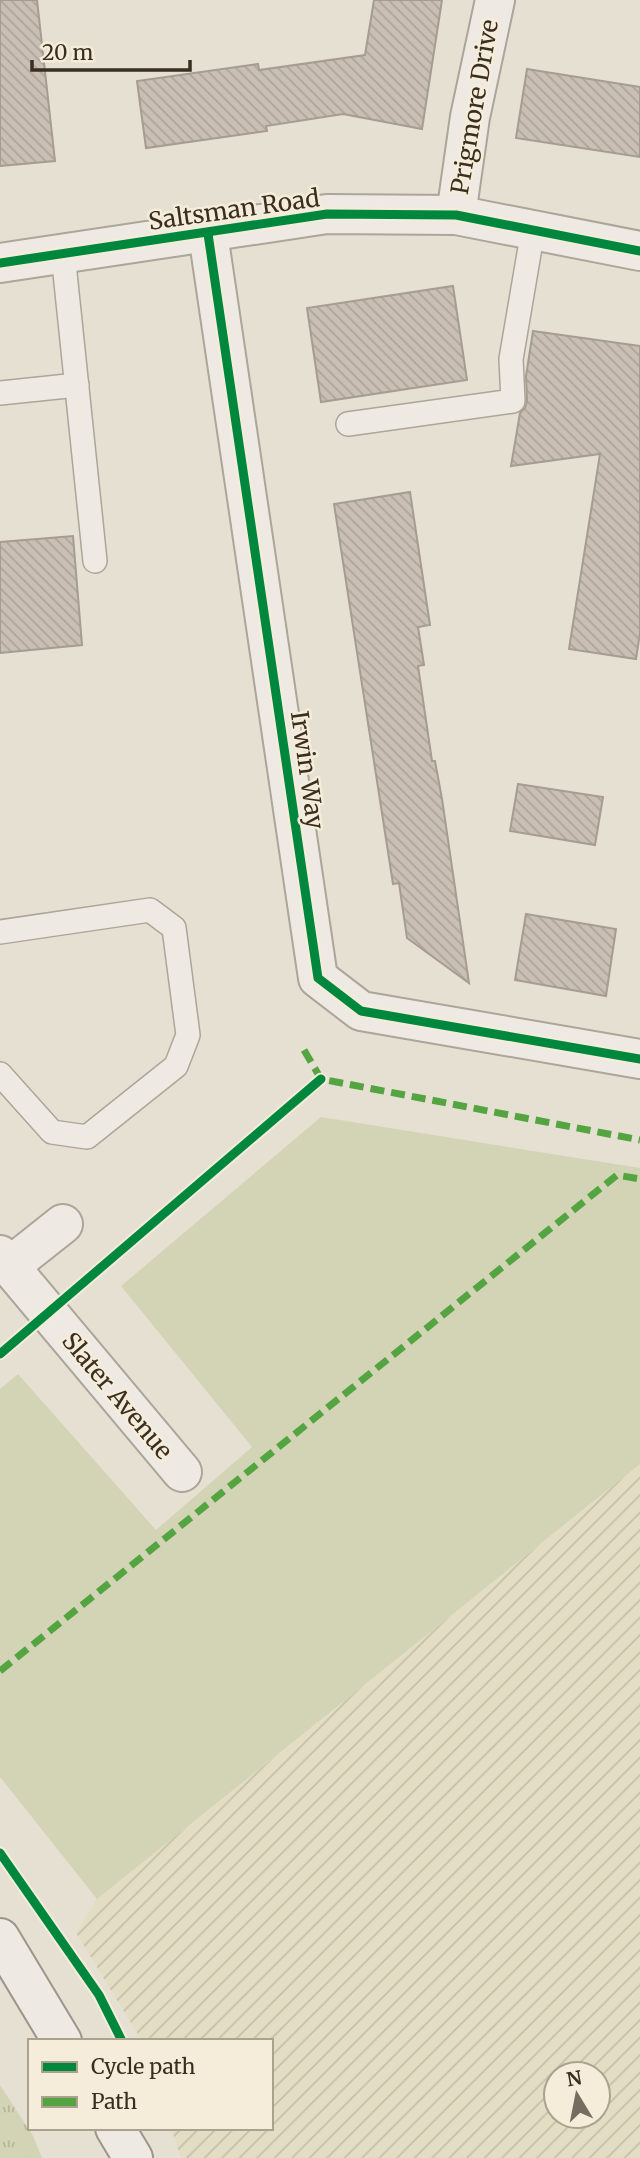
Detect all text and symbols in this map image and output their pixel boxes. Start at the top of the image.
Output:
street label: Prigmore Drive [444,17,505,197]
scale bar [32,28,189,72]
text: 20 m [42,39,94,66]
street label: Saltsman Road [146,182,321,237]
street label: Irwin Way [284,709,331,831]
street label: Slater Avenue [55,1326,179,1466]
legend [28,2039,273,2130]
text: Cycle path [91,2053,195,2080]
north arrow [542,2060,612,2130]
text: N [565,2065,584,2091]
text: Path [91,2088,137,2115]

